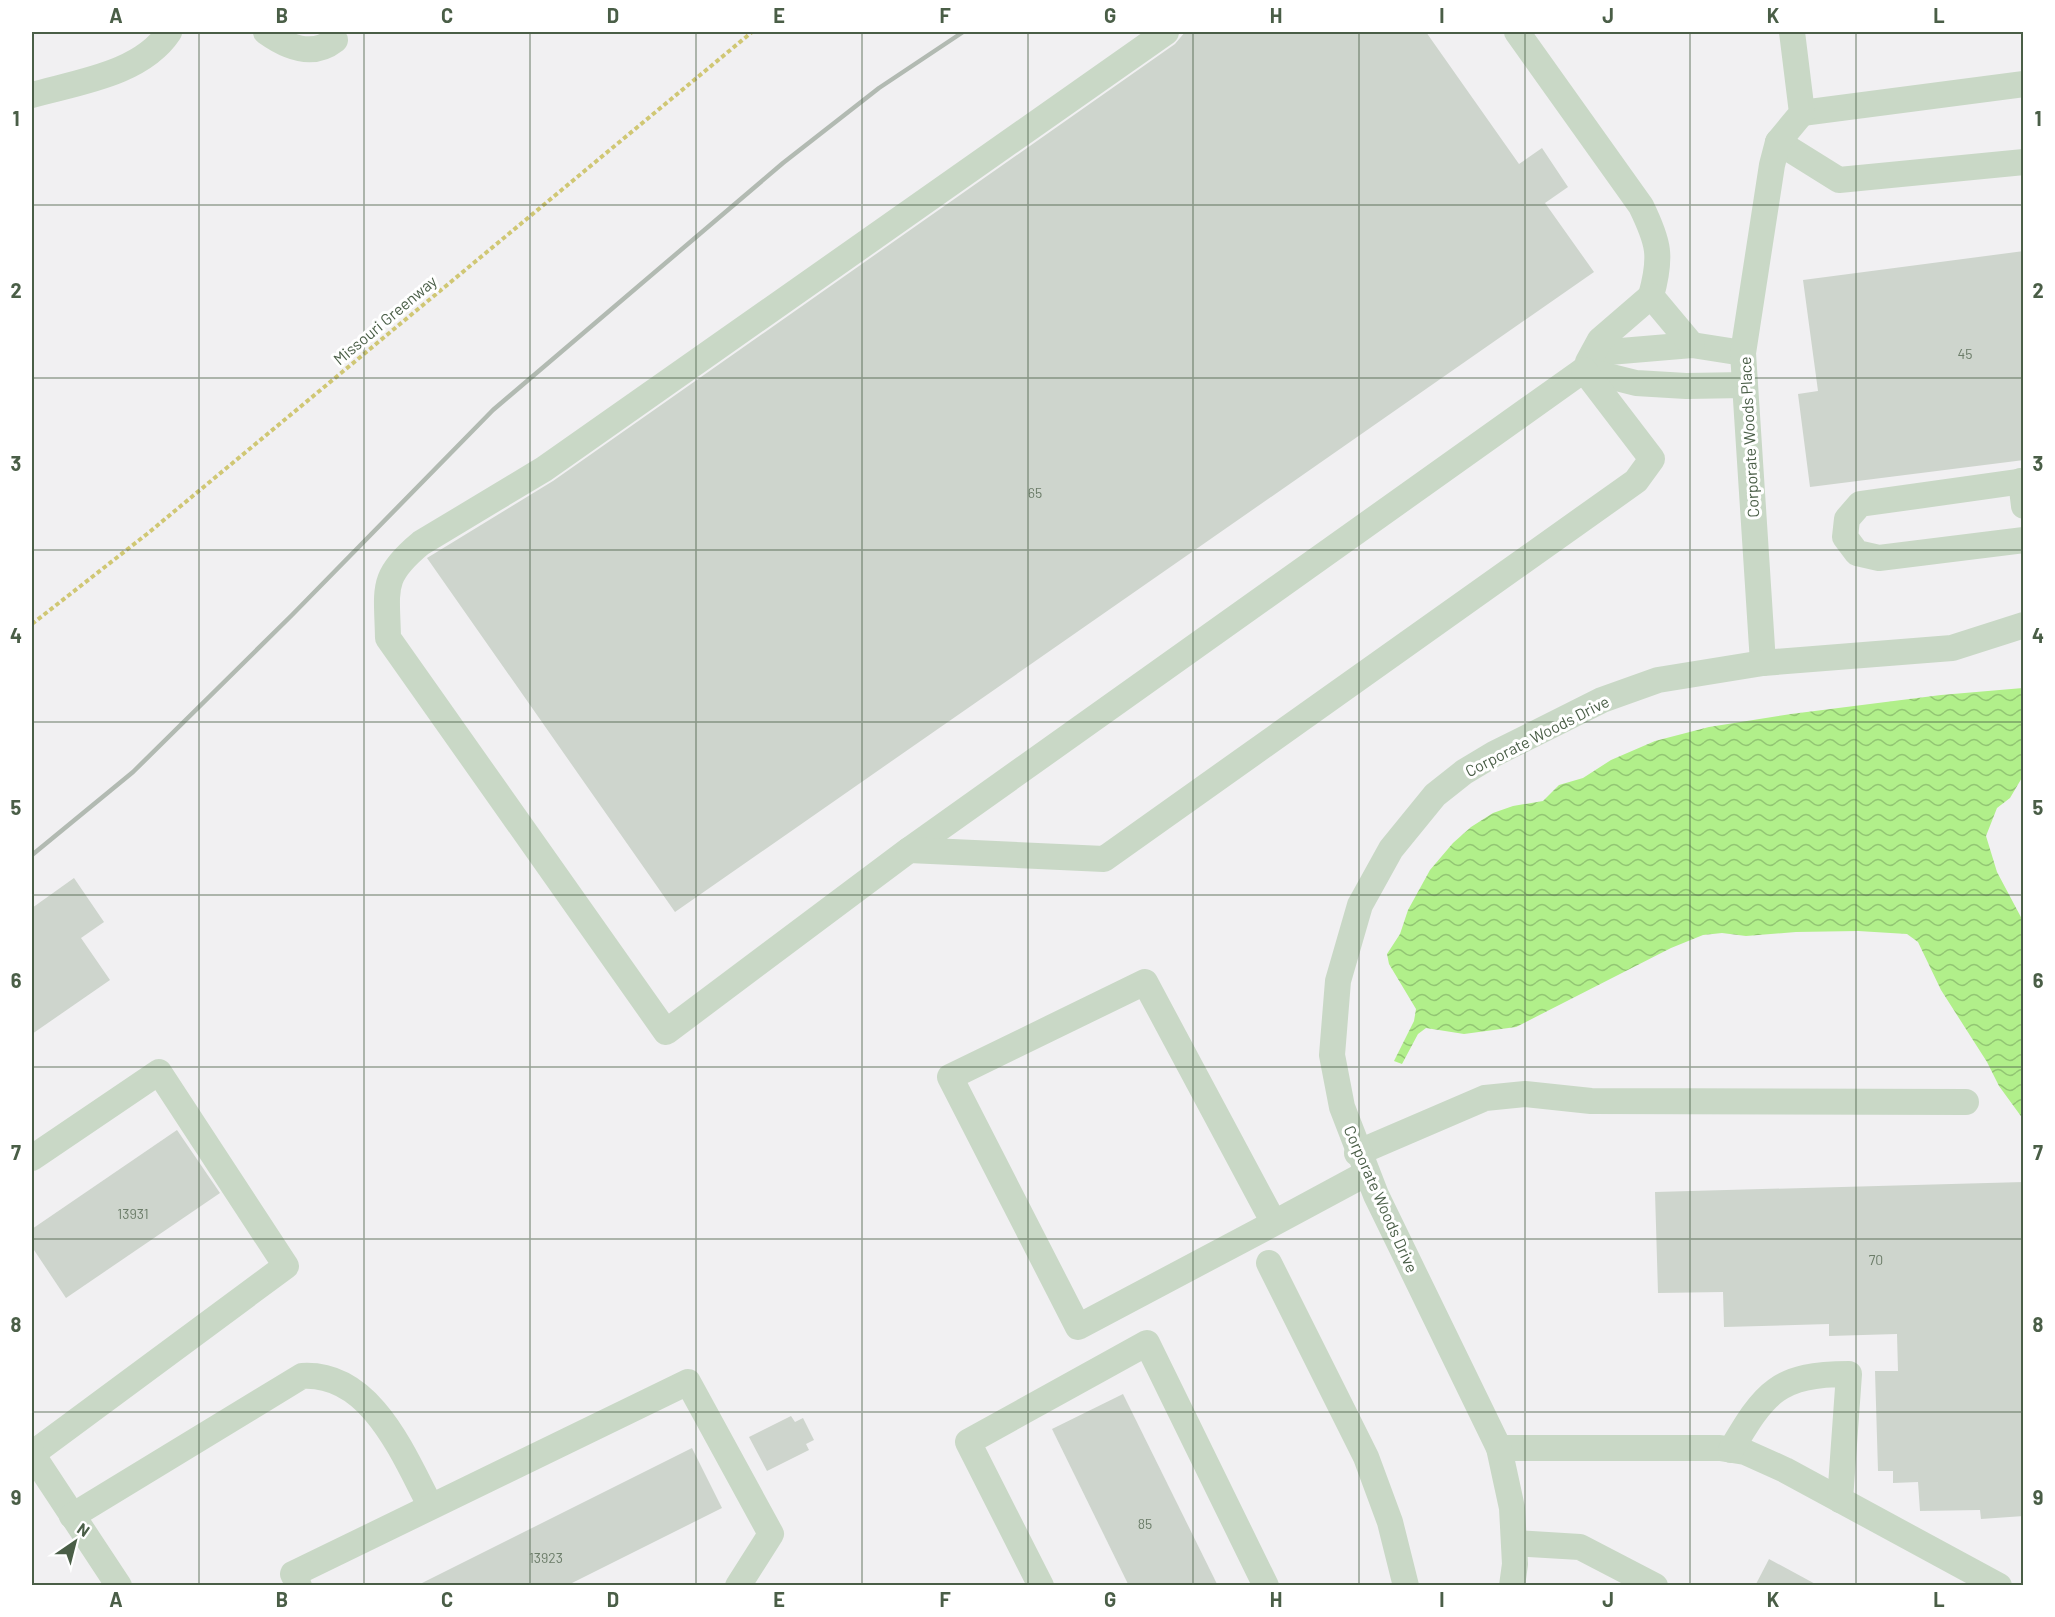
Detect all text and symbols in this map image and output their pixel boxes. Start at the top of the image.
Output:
text: A [109,3,123,27]
text: B [276,3,288,27]
text: C [441,3,453,27]
text: D [607,3,619,27]
text: E [773,3,785,27]
text: F [939,3,951,27]
text: G [1104,3,1116,27]
text: H [1270,3,1282,27]
text: I [1439,3,1445,27]
text: J [1602,3,1614,27]
text: K [1767,3,1780,27]
text: L [1933,3,1945,27]
text: 1 [12,106,20,130]
text: 1 [2034,106,2042,130]
street label: Missouri Greenway [329,270,441,368]
text: 2 [10,278,22,302]
text: 2 [2032,278,2044,302]
house number: 45 [1958,345,1972,362]
street label: Corporate Woods Place [1735,356,1762,518]
text: 3 [11,451,21,475]
text: 3 [2033,451,2043,475]
house number: 65 [1028,484,1042,501]
text: 4 [10,623,22,647]
text: 4 [2032,623,2044,647]
street label: Corporate Woods Drive [1462,691,1612,780]
text: 5 [11,795,22,819]
text: 5 [2033,795,2044,819]
text: 6 [11,968,22,992]
text: 6 [2033,968,2044,992]
street label: Corporate Woods Drive [1340,1122,1422,1275]
text: 7 [11,1140,21,1164]
text: 7 [2033,1140,2043,1164]
house number: 13931 [117,1205,149,1222]
house number: 70 [1869,1251,1883,1268]
text: 8 [11,1312,22,1336]
text: 8 [2033,1312,2044,1336]
text: 9 [11,1485,21,1509]
text: 9 [2033,1485,2043,1509]
north arrow [45,1512,105,1572]
house number: 85 [1138,1515,1152,1532]
text: N [74,1518,94,1540]
house number: 13923 [529,1549,563,1566]
text: A [109,1587,123,1611]
text: B [276,1587,288,1611]
text: C [441,1587,453,1611]
text: D [607,1587,619,1611]
text: E [773,1587,785,1611]
text: F [939,1587,951,1611]
text: G [1104,1587,1116,1611]
text: H [1270,1587,1282,1611]
text: I [1439,1587,1445,1611]
text: J [1602,1587,1614,1611]
text: K [1767,1587,1780,1611]
text: L [1933,1587,1945,1611]

